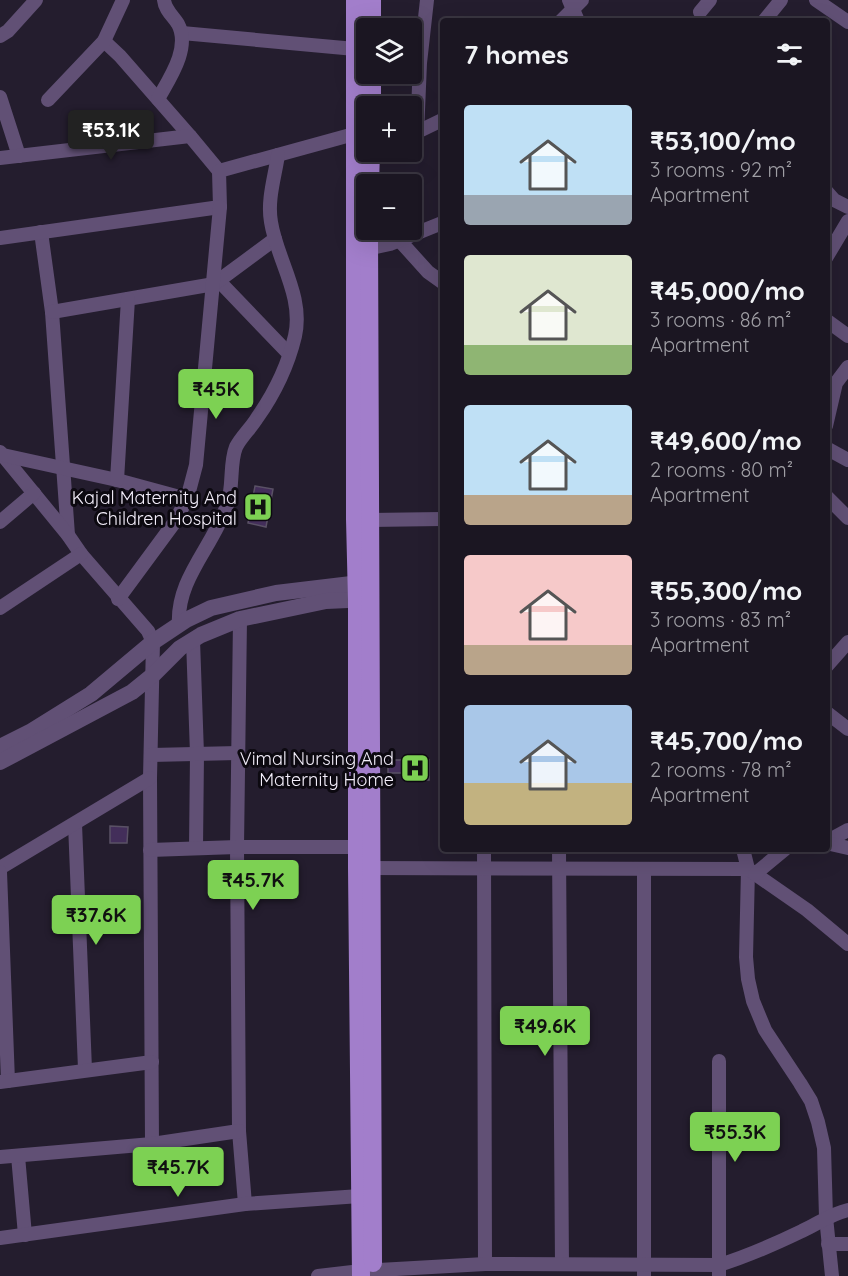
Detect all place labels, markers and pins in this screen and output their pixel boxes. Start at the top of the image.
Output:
pin: ₹53.1K [62,110,160,161]
pin: ₹45K [180,369,252,420]
place label: Kajal Maternity And Children Hospital [72,486,237,530]
hospital icon: Kajal Maternity And Children Hospital [242,491,274,523]
place label: Vimal Nursing And Maternity Home [240,747,394,791]
hospital icon: Vimal Nursing And Maternity Home [399,752,431,784]
pin: ₹45.7K [204,860,302,911]
pin: ₹37.6K [47,895,145,946]
pin: ₹49.6K [496,1006,594,1057]
pin: ₹55.3K [686,1112,784,1163]
pin: ₹45.7K [129,1147,227,1198]

